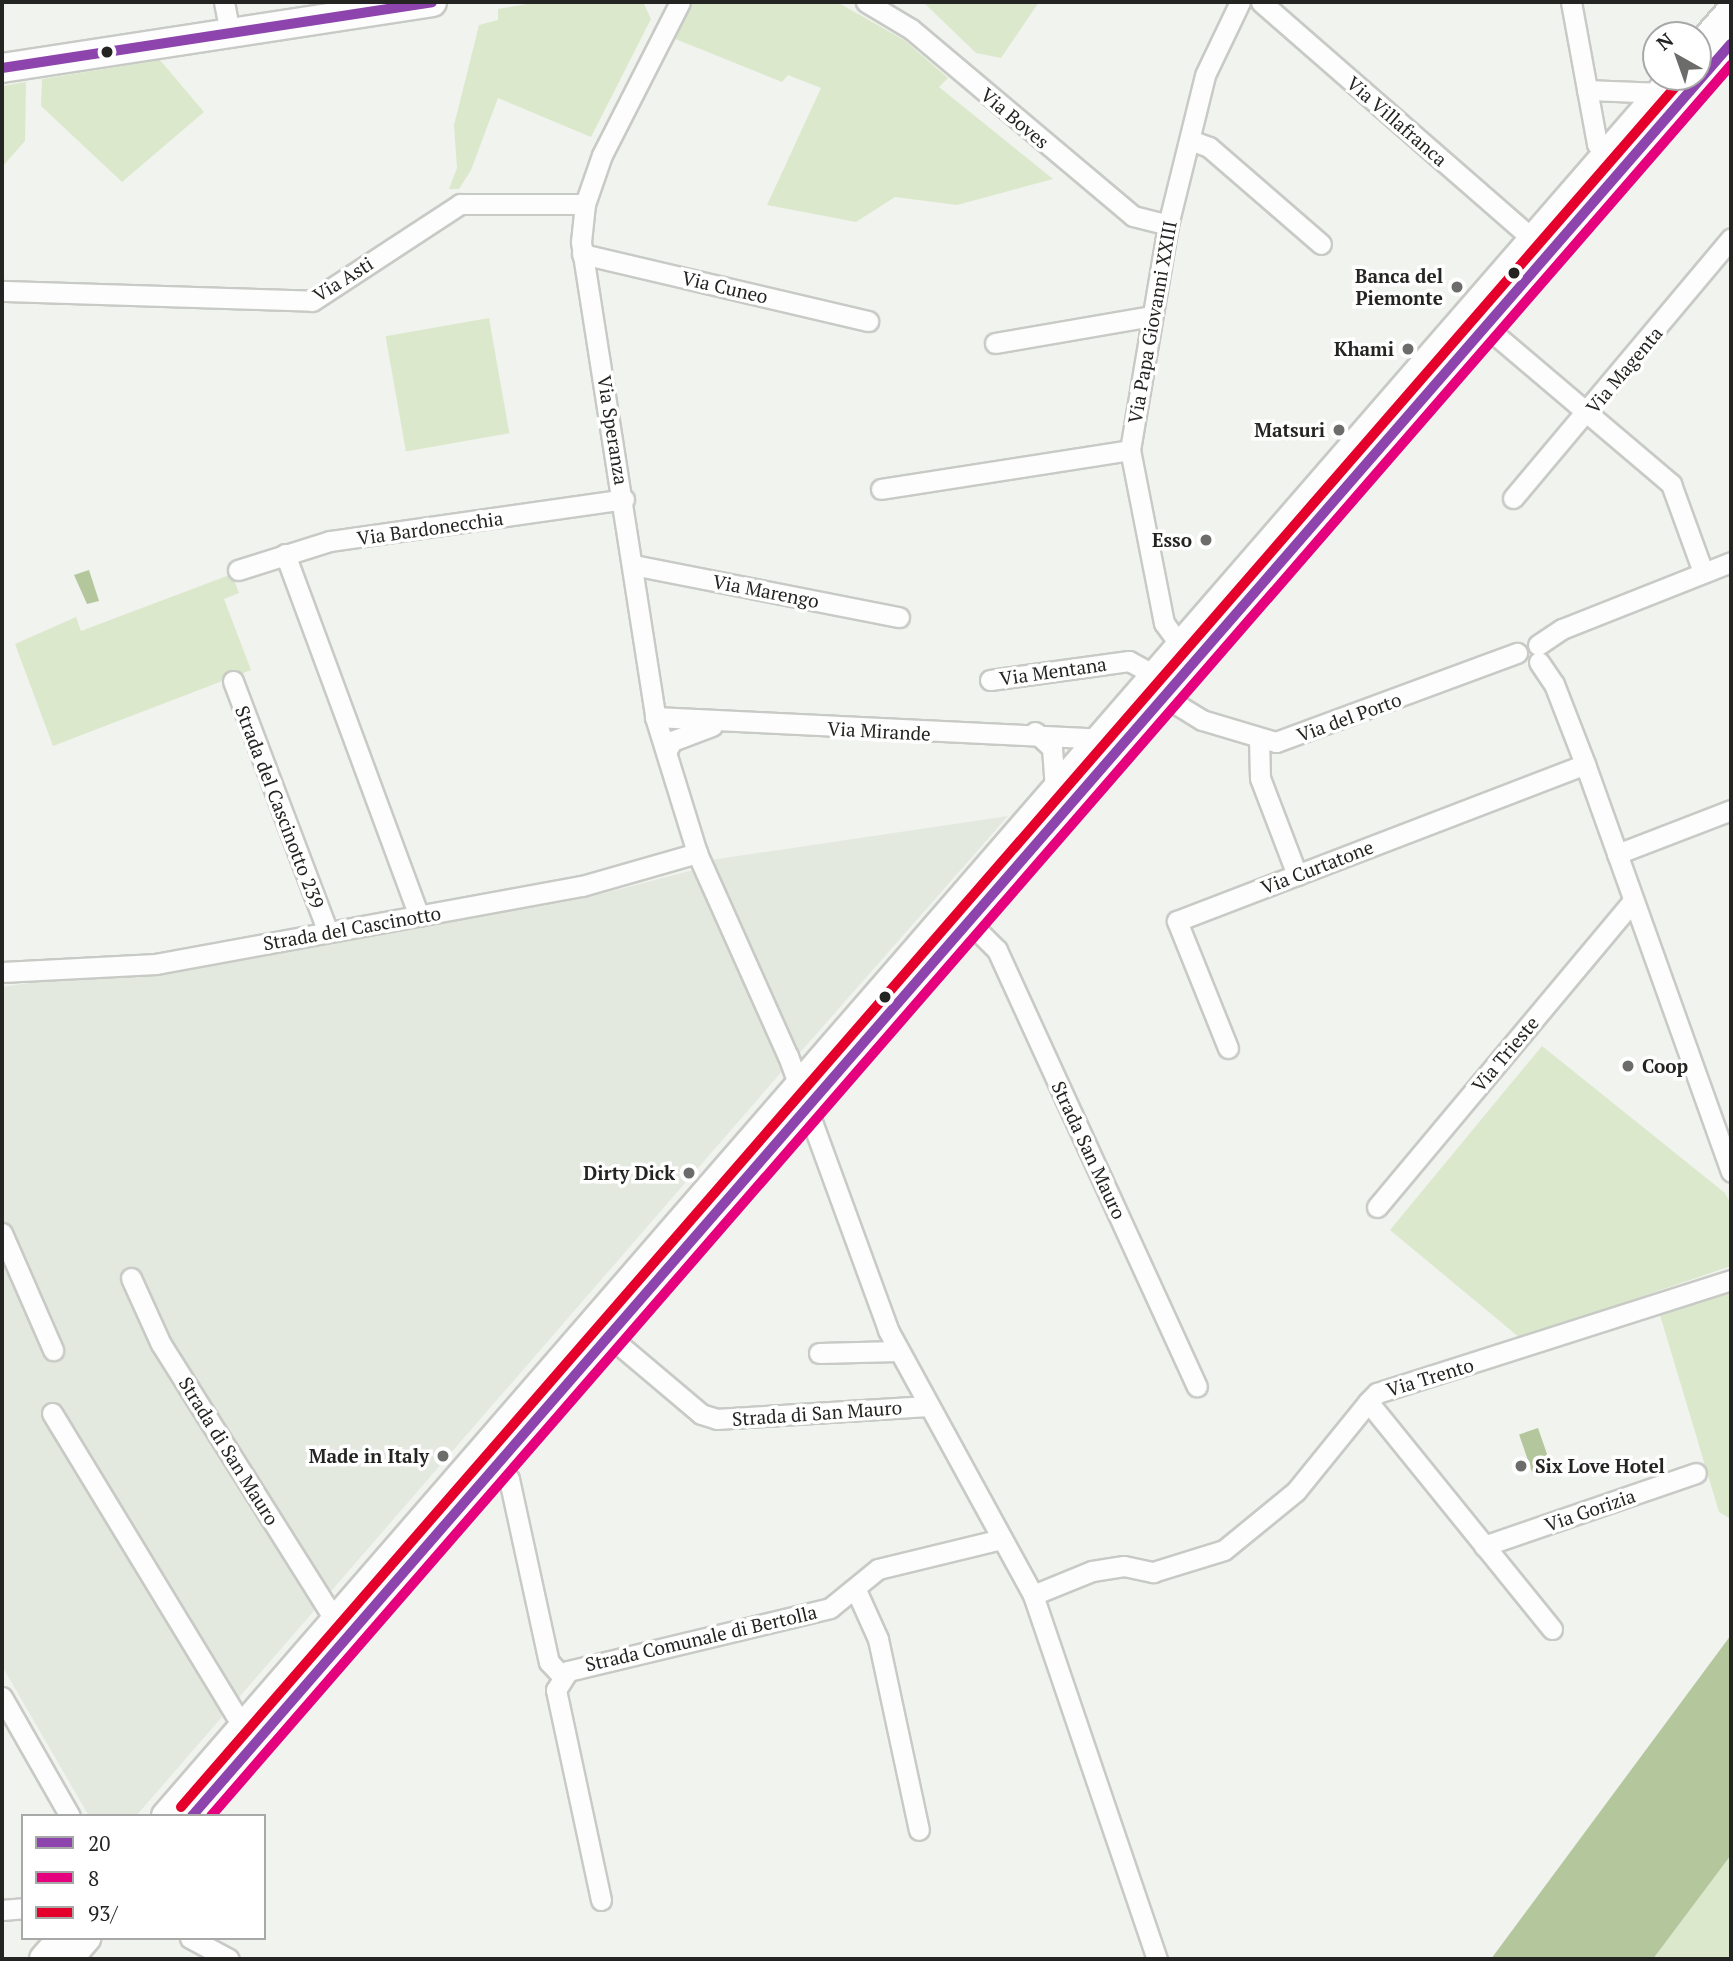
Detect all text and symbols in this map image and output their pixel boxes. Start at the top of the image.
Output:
north arrow [1642,21,1712,91]
text: N [1651,27,1678,55]
unlabelled marker [100,45,114,59]
street label: Via Villafranca [1342,71,1452,171]
street label: Via Boves [976,83,1054,153]
street label: Via Papa Giovanni XXIII [1123,219,1181,425]
street label: Via Asti [309,252,377,306]
place label: Banca del Piemonte [1355,265,1443,309]
street label: Via Cuneo [680,266,770,308]
unlabelled marker [1507,266,1521,280]
marker: Banca del Piemonte [1449,279,1465,295]
street label: Via Magenta [1581,322,1667,418]
place label: Khami [1334,338,1394,360]
marker: Khami [1400,341,1416,357]
street label: Via Speranza [593,374,633,486]
place label: Matsuri [1254,419,1325,441]
marker: Matsuri [1331,422,1347,438]
street label: Via Bardonecchia [356,506,504,550]
place label: Esso [1152,529,1192,551]
marker: Esso [1198,532,1214,548]
street label: Via Marengo [711,570,821,612]
street label: Via Mentana [998,652,1108,690]
street label: Via del Porto [1294,688,1404,746]
street label: Strada del Cascinotto 239 [231,702,329,912]
street label: Via Mirande [827,717,931,745]
street label: Via Curtatone [1258,835,1376,899]
street label: Strada del Cascinotto [261,901,443,955]
unlabelled marker [878,990,892,1004]
street label: Via Trieste [1467,1012,1543,1096]
place label: Coop [1642,1055,1688,1077]
marker: Coop [1620,1058,1636,1074]
street label: Strada San Mauro [1047,1078,1131,1222]
place label: Dirty Dick [583,1162,675,1184]
marker: Dirty Dick [681,1165,697,1181]
street label: Via Trento [1384,1353,1476,1401]
street label: Strada di San Mauro [174,1373,284,1529]
street label: Strada di San Mauro [731,1396,903,1430]
place label: Made in Italy [309,1445,429,1467]
marker: Made in Italy [435,1448,451,1464]
place label: Six Love Hotel [1535,1455,1665,1477]
marker: Six Love Hotel [1513,1458,1529,1474]
street label: Via Gorizia [1542,1484,1638,1536]
street label: Strada Comunale di Bertolla [583,1600,819,1676]
legend [21,1814,266,1940]
text: 20 [88,1829,110,1857]
text: 8 [88,1864,99,1892]
text: 93/ [88,1899,118,1927]

